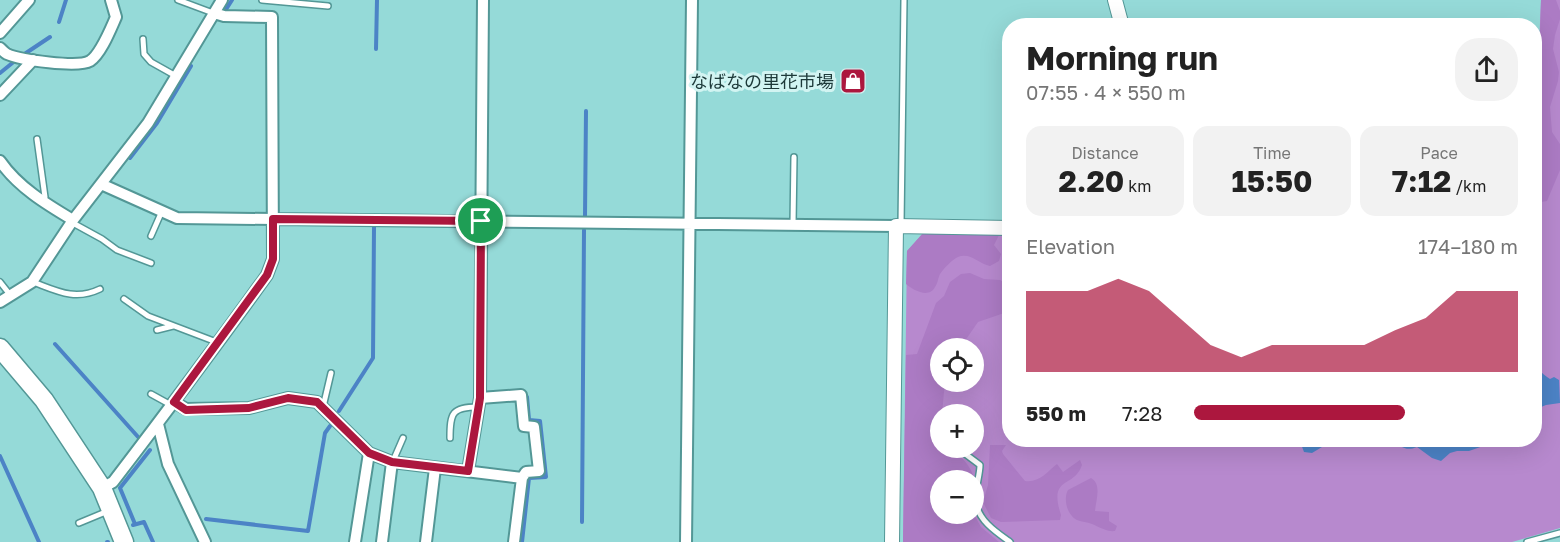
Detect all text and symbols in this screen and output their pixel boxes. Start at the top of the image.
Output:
text: Morning run [1026,38,1218,77]
button: share [1455,38,1518,101]
shop icon: なばなの里花市場 [838,66,868,96]
place label: なばなの里花市場 [690,70,834,92]
text: 07:55 · 4 × 550 m [1026,80,1186,104]
text: Distance [1071,143,1139,163]
text: Time [1253,143,1291,163]
text: Pace [1420,143,1458,163]
text: 2.20 [1059,163,1124,199]
text: 15:50 [1231,163,1313,199]
text: 7:12 [1392,163,1451,199]
text: km [1124,176,1151,196]
text: /km [1451,176,1486,196]
pin [455,195,506,246]
icon: arrive [464,204,497,237]
text: Elevation [1026,234,1115,258]
text: 174–180 m [1418,234,1518,258]
map controls [930,338,984,524]
button: locate [930,338,984,392]
text: 550 m [1026,401,1086,425]
text: 7:28 [1122,401,1162,425]
button: + [930,404,984,458]
button: − [930,470,984,524]

